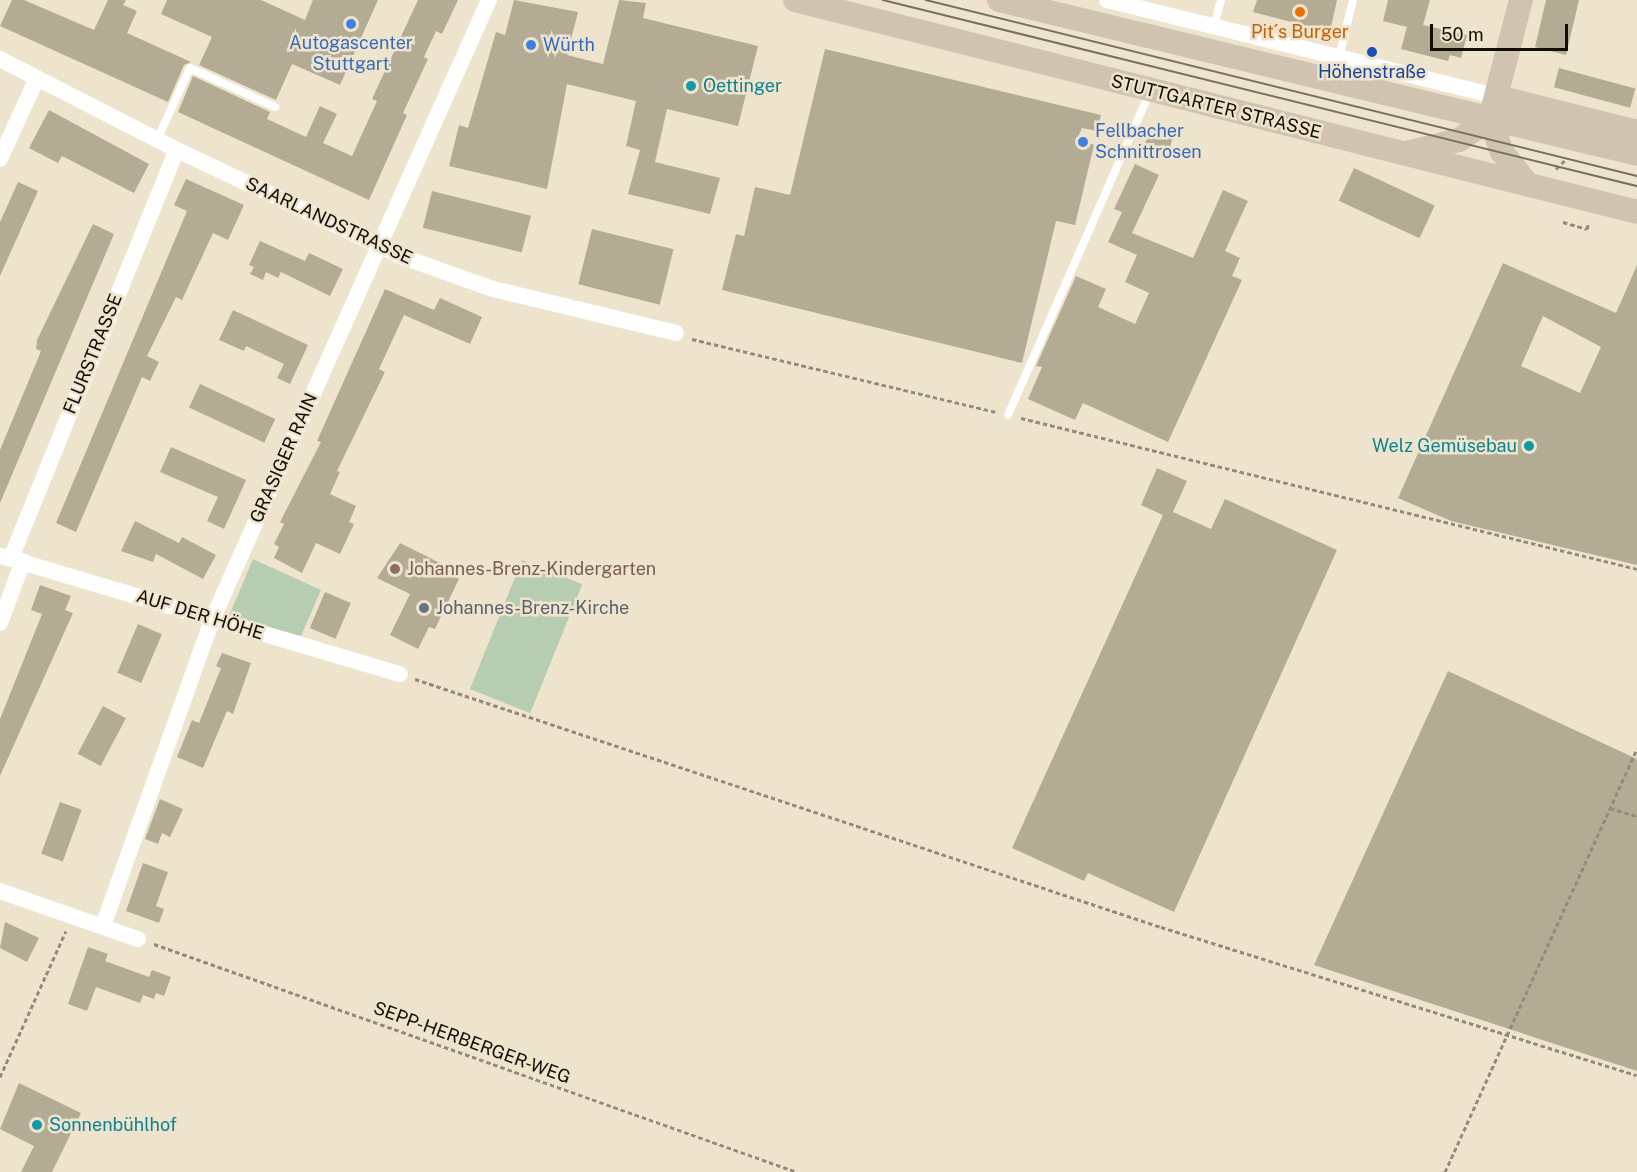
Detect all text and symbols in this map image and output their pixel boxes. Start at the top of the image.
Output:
marker: Pit´s Burger [1293,5,1307,19]
scale bar [1433,12,1571,50]
marker: Autogascenter Stuttgart [344,17,358,31]
place label: Pit´s Burger [1251,21,1349,43]
text: 50 m [1441,24,1484,45]
place label: Autogascenter Stuttgart [289,33,413,76]
place label: Würth [543,34,595,56]
marker: Würth [524,38,538,52]
marker: Höhenstraße [1365,45,1379,59]
place label: Höhenstraße [1318,61,1426,83]
street label: STUTTGARTER STRASSE [1109,70,1323,144]
place label: Oettinger [703,75,782,97]
marker: Oettinger [684,79,698,93]
place label: Fellbacher Schnittrosen [1095,121,1202,164]
marker: Fellbacher Schnittrosen [1076,135,1090,149]
street label: SAARLANDSTRASSE [242,173,416,269]
street label: FLURSTRASSE [59,291,127,417]
street label: GRASIGER RAIN [246,390,322,526]
place label: Welz Gemüsebau [1372,435,1517,457]
marker: Welz Gemüsebau [1522,439,1536,453]
place label: Johannes-Brenz-Kindergarten [407,558,656,580]
marker: Johannes-Brenz-Kindergarten [388,562,402,576]
street label: AUF DER HÖHE [134,585,266,645]
place label: Johannes-Brenz-Kirche [436,597,629,619]
marker: Johannes-Brenz-Kirche [417,601,431,615]
street label: SEPP-HERBERGER-WEG [371,997,573,1089]
place label: Sonnenbühlhof [49,1114,177,1136]
marker: Sonnenbühlhof [30,1118,44,1132]

